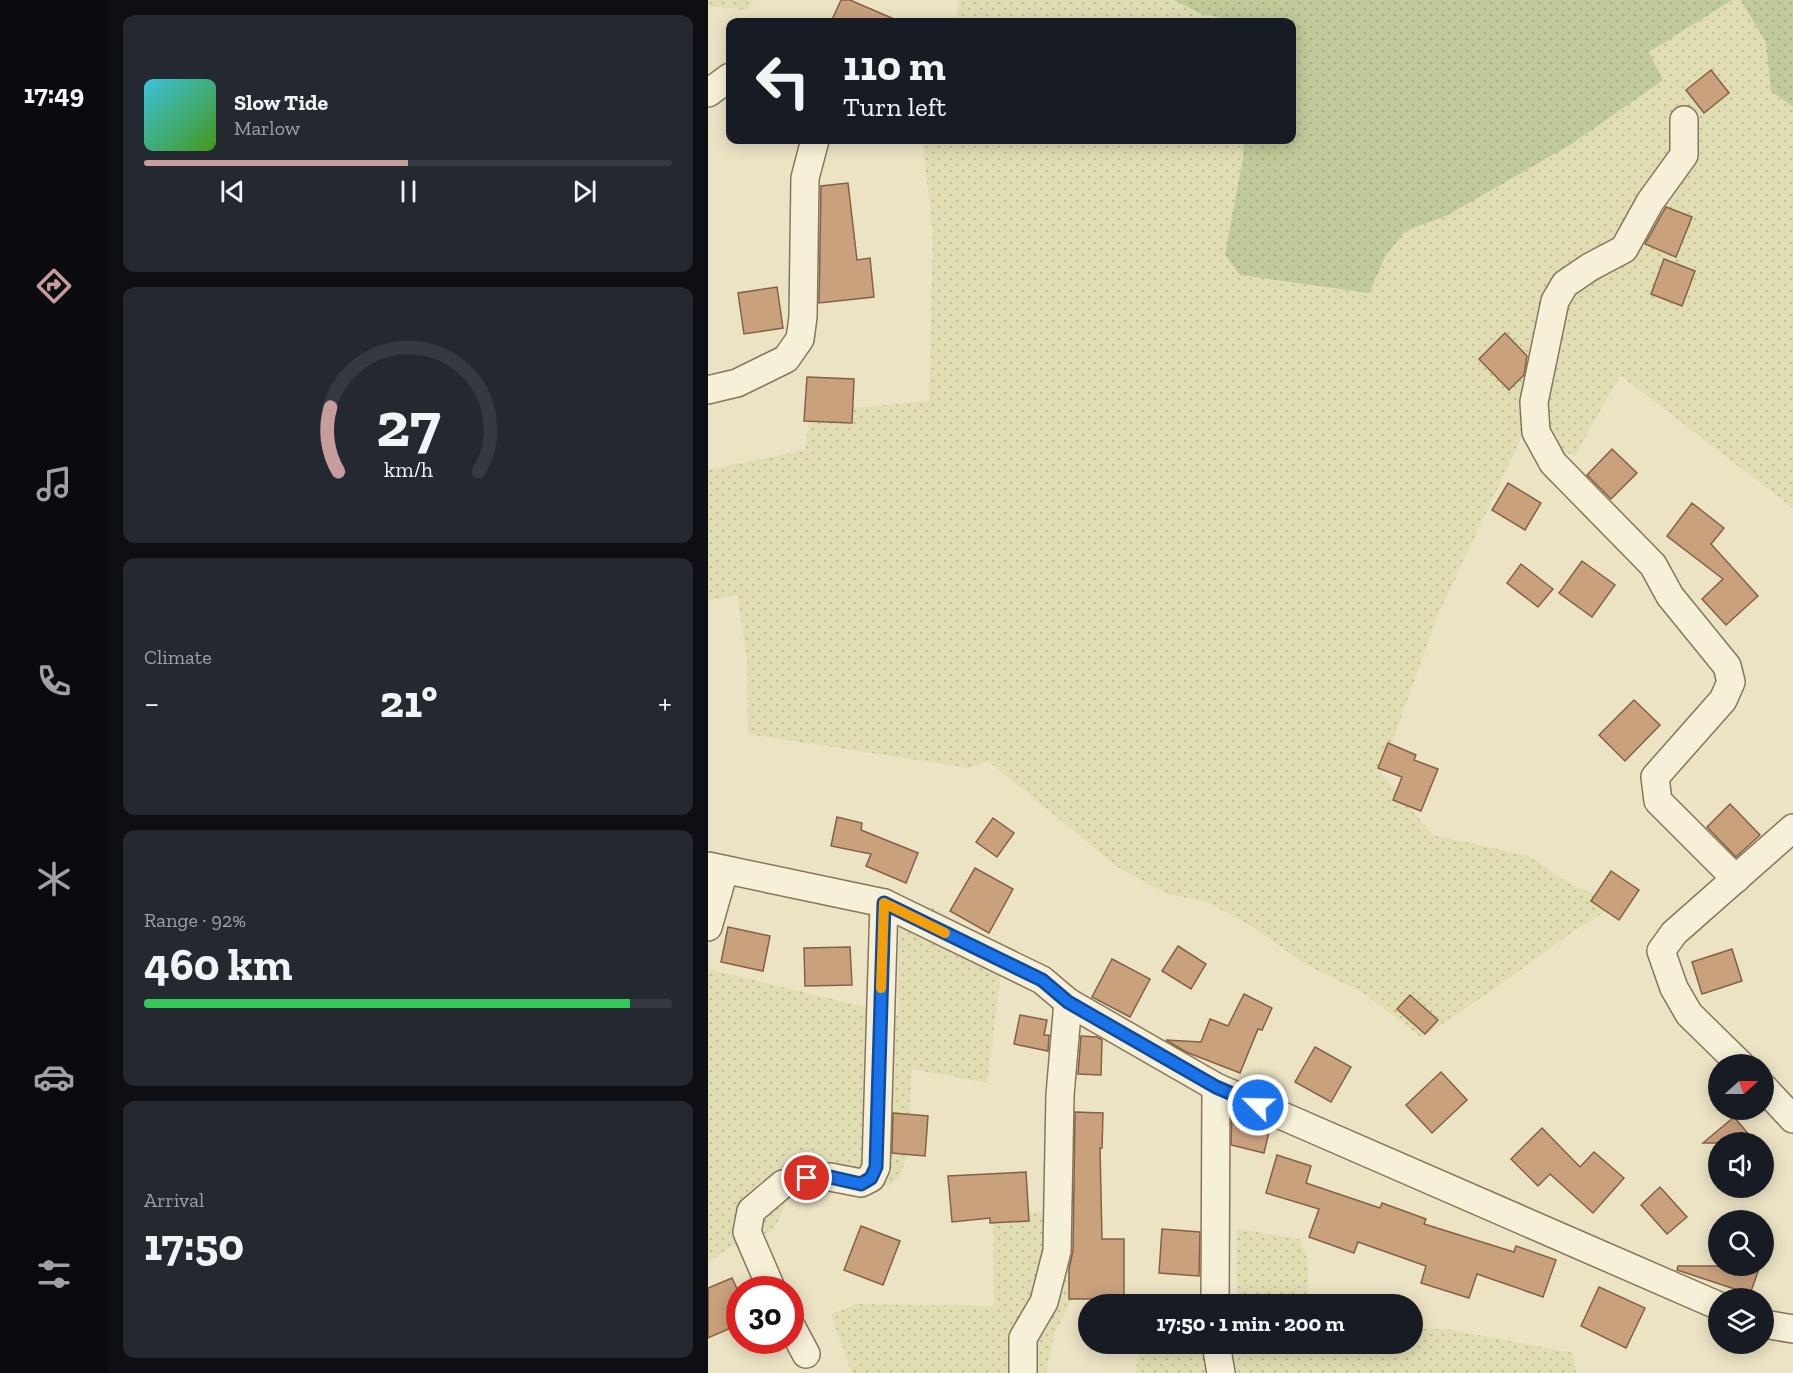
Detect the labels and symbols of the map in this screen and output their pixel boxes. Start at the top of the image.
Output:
north arrow [1708,1054,1774,1120]
position arrow [1226,1073,1290,1137]
pin [781,1152,832,1203]
speed limit sign: 30 [726,1276,804,1354]

